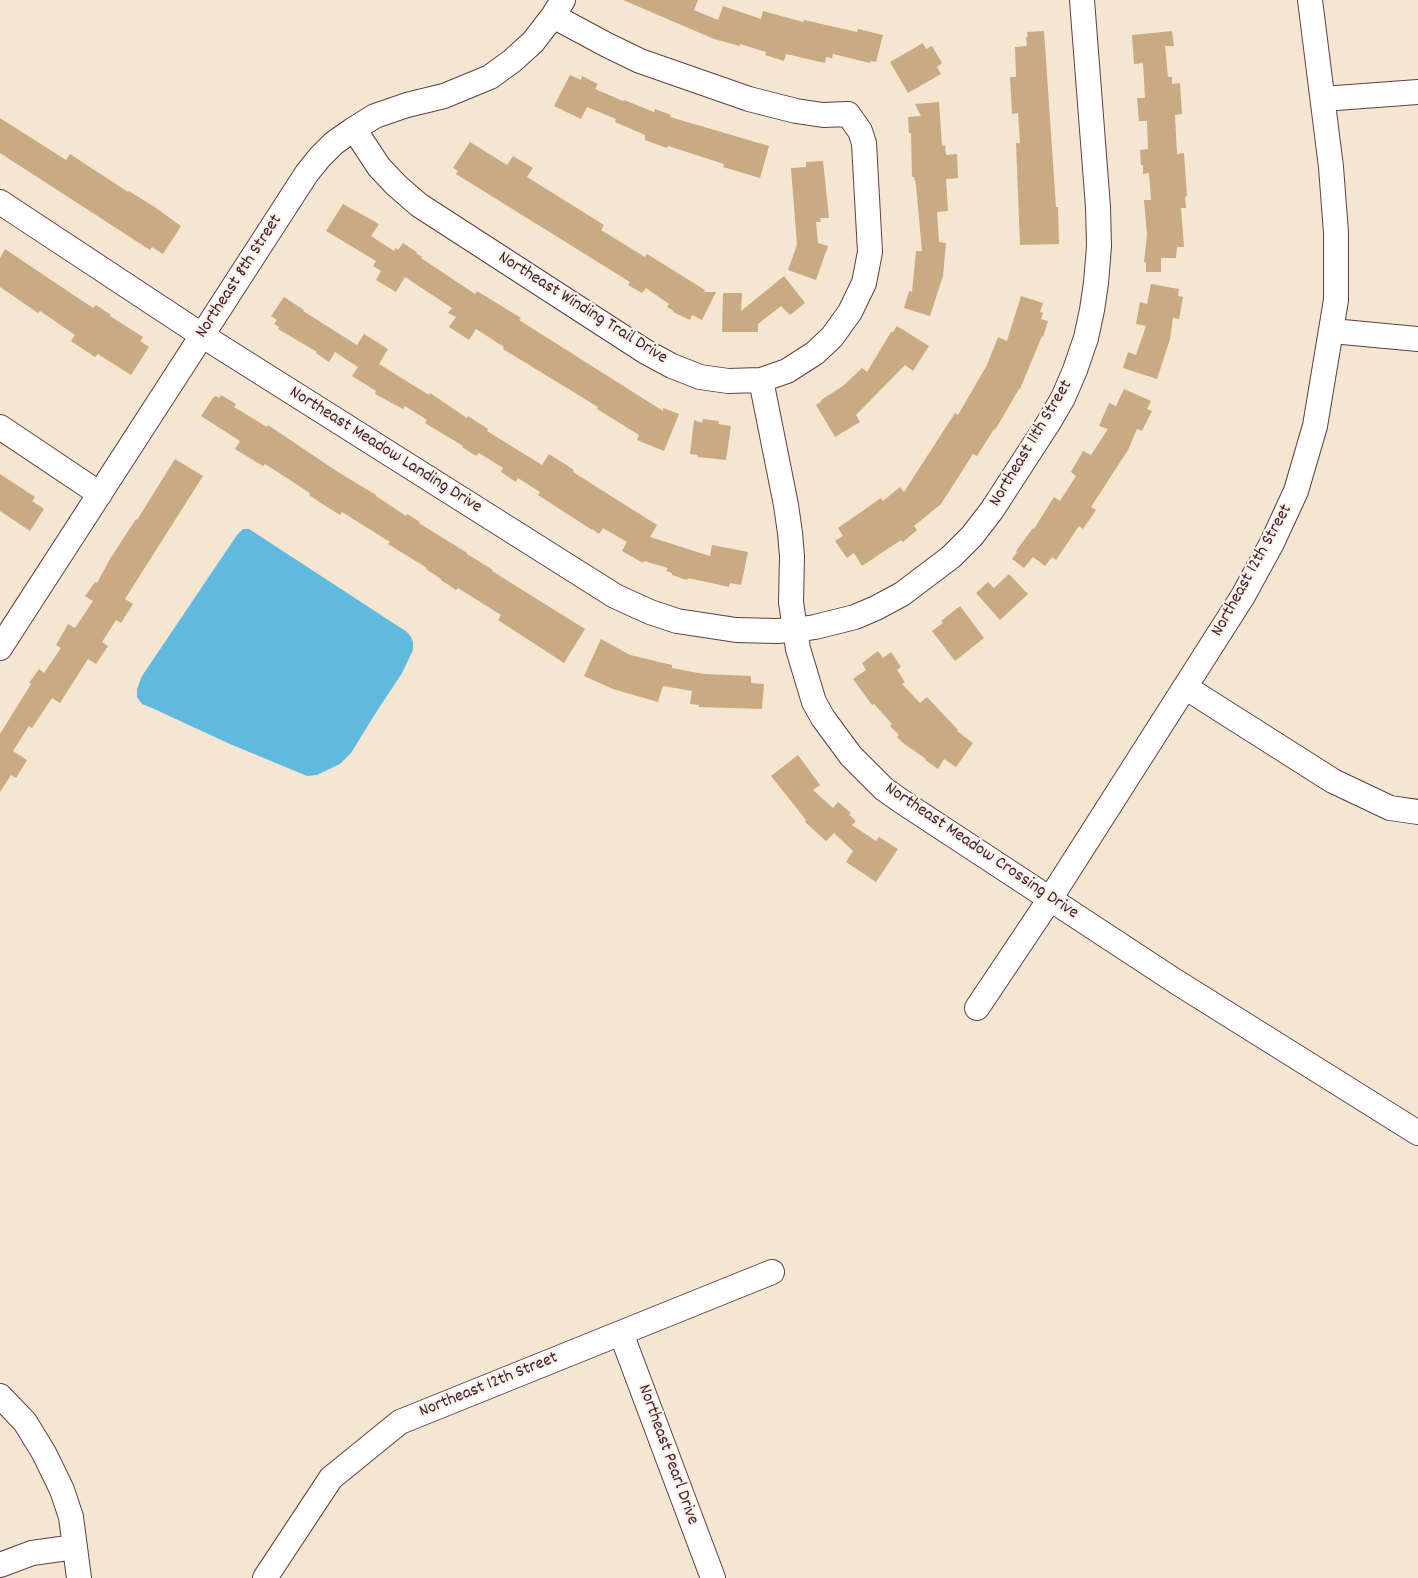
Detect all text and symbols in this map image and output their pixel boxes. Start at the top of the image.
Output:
street label: Northeast 8th Street [192,211,288,343]
street label: Northeast Winding Trail Drive [493,248,671,370]
street label: Northeast 11th Street [986,377,1078,511]
street label: Northeast Meadow Landing Drive [285,383,485,519]
street label: Northeast 12th Street [1208,501,1298,641]
street label: Northeast Meadow Crossing Drive [880,779,1082,925]
street label: Northeast 12th Street [416,1348,562,1424]
street label: Northeast Pearl Drive [632,1382,702,1528]

